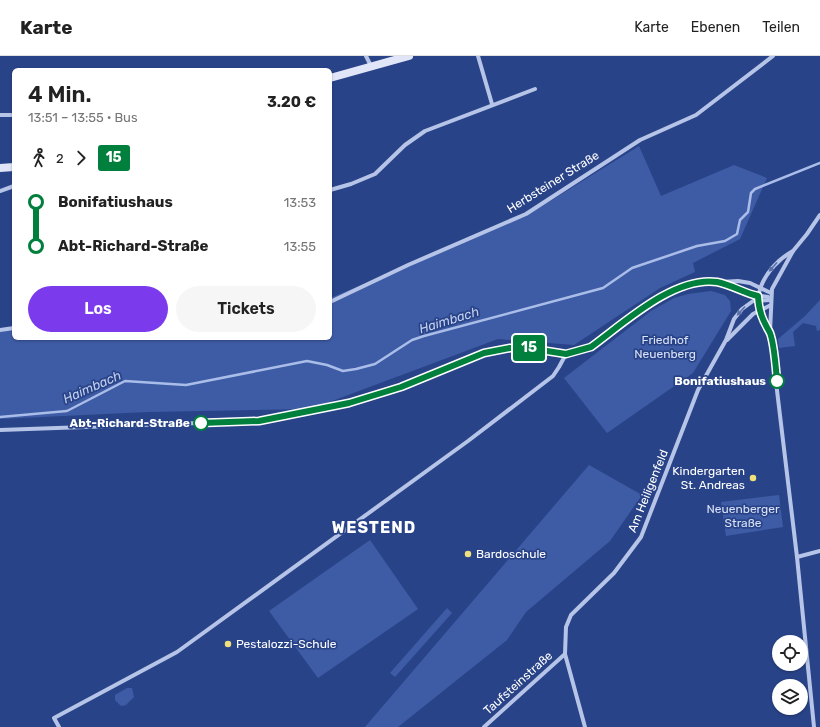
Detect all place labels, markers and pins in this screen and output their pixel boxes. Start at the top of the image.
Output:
marker: Bonifatiushaus [769,373,785,389]
place label: Bonifatiushaus [674,374,766,388]
marker: Abt-Richard-Straße [193,415,209,431]
place label: Abt-Richard-Straße [70,416,190,430]
place label: Kindergarten St. Andreas [672,464,745,492]
marker: Kindergarten St. Andreas [748,473,758,483]
place label: Bardoschule [476,547,546,561]
marker: Bardoschule [463,549,473,559]
place label: Pestalozzi-Schule [236,637,337,651]
marker: Pestalozzi-Schule [223,639,233,649]

